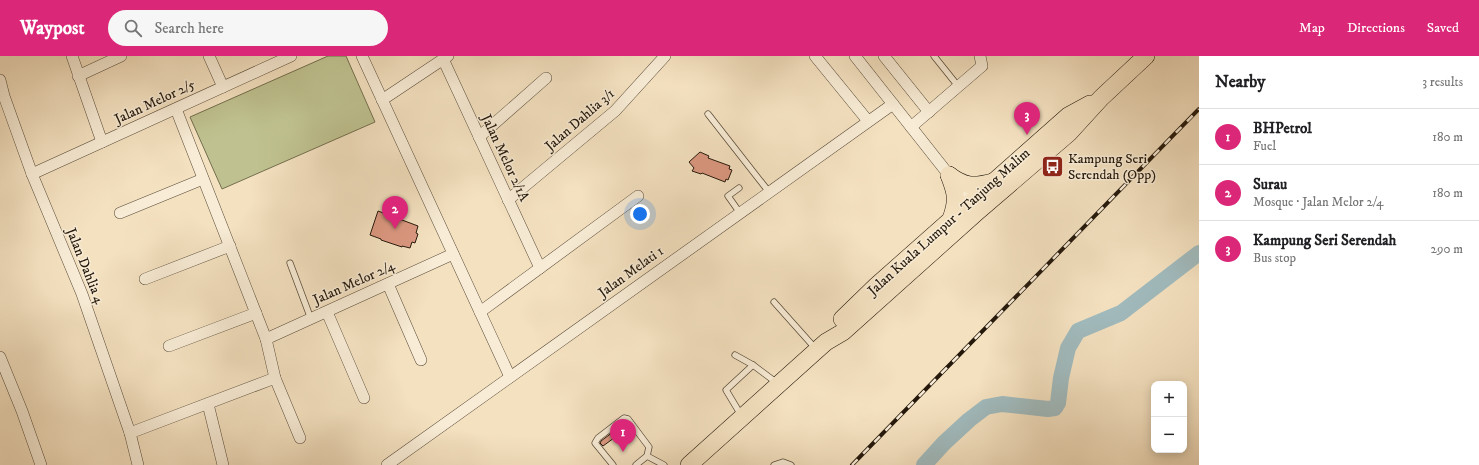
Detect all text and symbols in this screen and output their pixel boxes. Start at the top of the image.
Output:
search box [108,10,388,46]
text: Waypost [20,17,84,40]
icon: search [122,17,144,39]
text: Search here [154,19,224,38]
text: Map [1299,19,1325,37]
text: Directions [1347,19,1405,37]
text: Saved [1427,19,1459,37]
text: Nearby [1215,71,1265,93]
text: 3 results [1422,74,1463,90]
street label: Jalan Melor 2/5 [110,75,198,129]
street label: Jalan Dahlia 3/1 [540,85,618,156]
pin: 3 [1014,102,1040,135]
street label: Jalan Melor 2/1A [476,110,533,205]
text: BHPetrol [1253,119,1312,138]
text: 1 [1226,129,1230,145]
text: 180 m [1432,129,1463,145]
text: Fuel [1253,138,1276,154]
street label: Jalan Kuala Lumpur - Tanjung Malim [863,144,1034,301]
place label: Kampung Seri Serendah (Opp) [1068,150,1156,184]
bus stop icon: Kampung Seri Serendah (Opp) [1040,154,1066,180]
text: Surau [1253,175,1287,194]
text: 2 [1225,185,1231,201]
text: 180 m [1432,185,1463,201]
text: Mosque · Jalan Melor 2/4 [1253,194,1384,210]
pin: 2 [382,196,408,229]
your location [630,204,650,224]
street label: Jalan Dahlia 4 [61,224,109,307]
text: Kampung Seri Serendah [1253,231,1396,250]
text: 3 [1226,241,1230,257]
text: 290 m [1431,241,1463,257]
street label: Jalan Melati 1 [593,242,667,303]
text: Bus stop [1253,250,1296,266]
street label: Jalan Melor 2/4 [308,257,399,310]
map controls [1151,381,1187,453]
button: + [1151,381,1187,417]
button: − [1151,417,1187,453]
pin: 1 [610,419,636,452]

